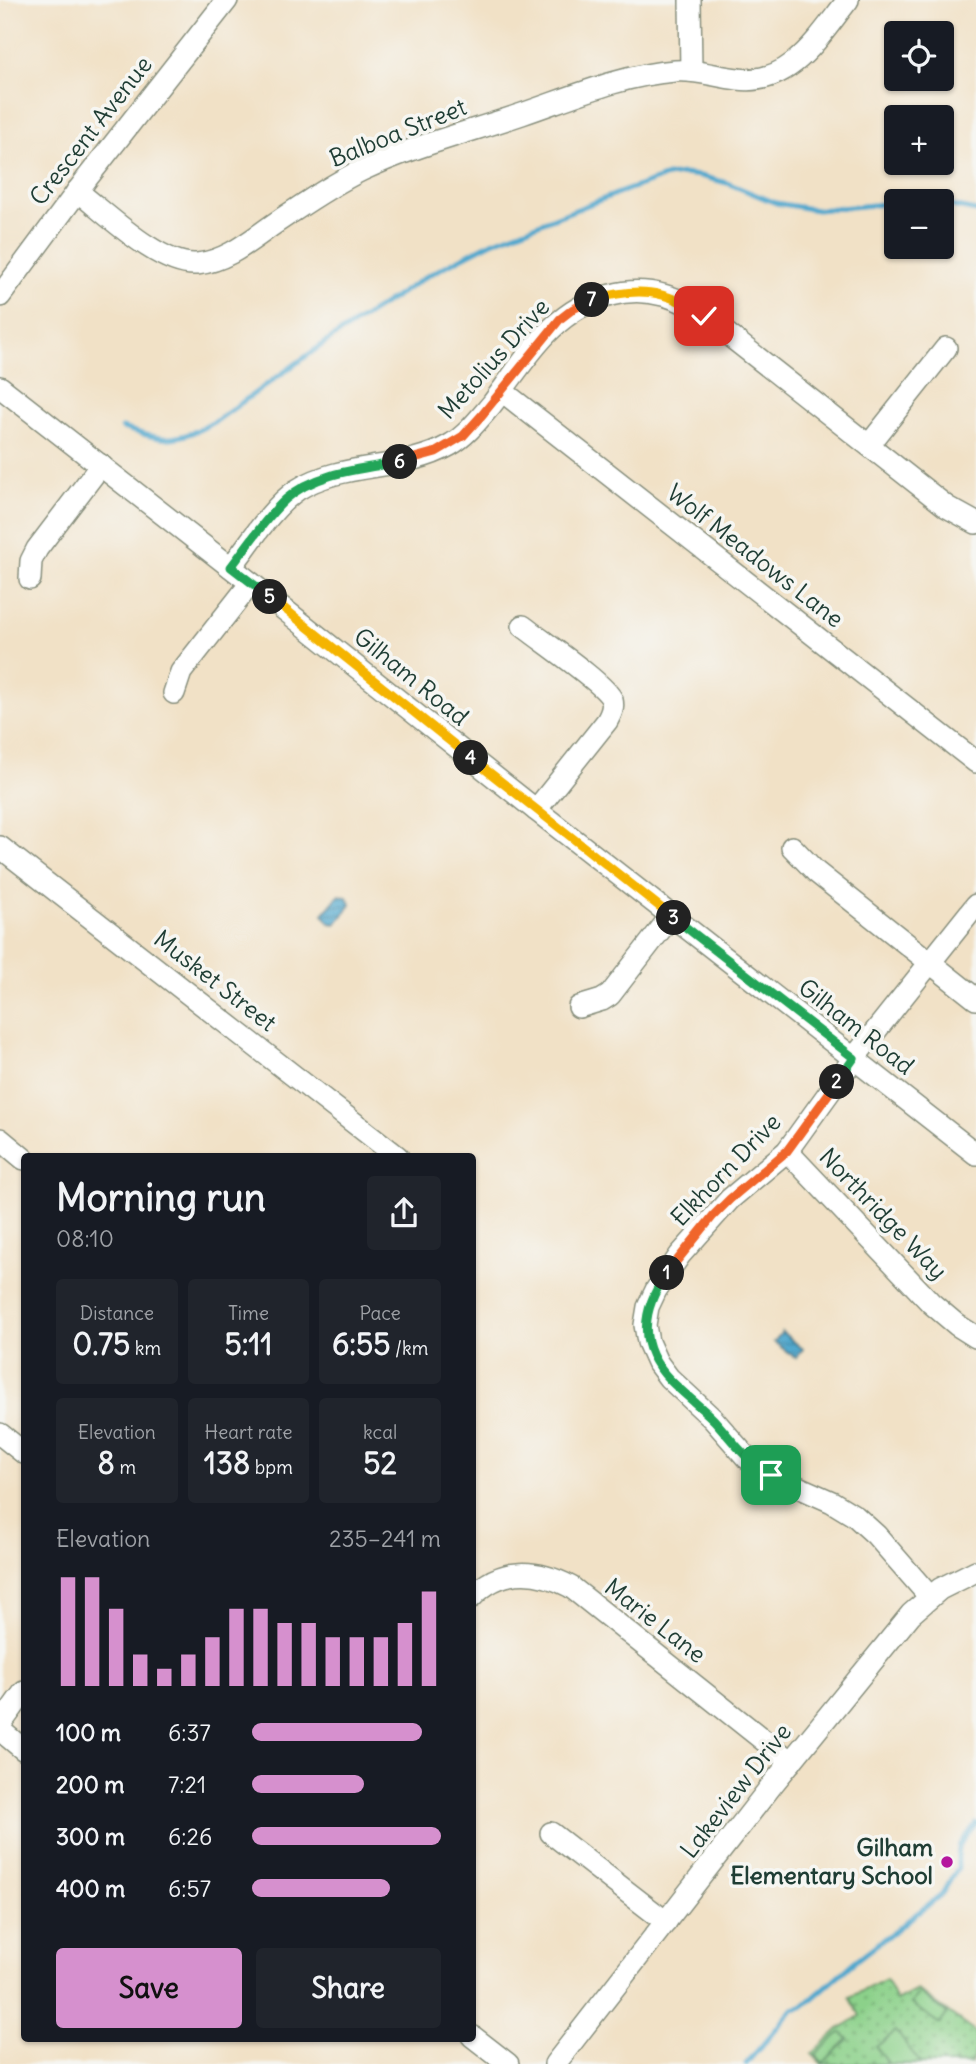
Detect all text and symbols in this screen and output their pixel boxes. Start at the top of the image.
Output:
map controls [884,21,954,259]
button: locate [884,21,954,91]
street label: Crescent Avenue [23,50,158,211]
street label: Balboa Street [325,91,470,173]
button: + [884,105,954,175]
button: − [884,189,954,259]
pin: 7 [574,282,610,318]
pin [674,286,734,346]
text: 7 [587,287,596,311]
street label: Metolius Drive [431,292,555,425]
icon: check [685,297,723,335]
pin: 6 [382,444,418,480]
text: 6 [394,449,405,473]
street label: Wolf Meadows Lane [661,477,850,633]
pin: 5 [252,580,288,614]
text: 5 [264,584,275,608]
street label: Gilham Road [348,621,475,732]
pin: 4 [454,740,489,776]
text: 4 [465,745,476,769]
pin: 3 [656,900,692,936]
text: 3 [668,905,679,929]
street label: Musket Street [148,923,283,1037]
street label: Gilham Road [793,972,920,1081]
pin: 2 [820,1064,854,1100]
text: 2 [831,1069,842,1093]
street label: Elkhorn Drive [664,1107,787,1232]
street label: Northridge Way [813,1141,954,1285]
text: Morning run [56,1174,266,1221]
button: share [367,1176,441,1250]
text: 08:10 [56,1224,114,1253]
pin: 1 [650,1256,684,1290]
text: 1 [663,1260,670,1284]
text: Distance [80,1301,154,1325]
text: Time [228,1301,269,1325]
text: Pace [360,1301,401,1325]
text: 0.75 [72,1325,130,1363]
text: 5:11 [225,1325,272,1363]
text: 6:55 [332,1325,391,1363]
text: km [130,1336,161,1360]
text: /km [391,1336,428,1360]
text: Elevation [78,1420,156,1444]
text: Heart rate [204,1420,293,1444]
text: kcal [363,1420,397,1444]
text: 8 [98,1444,115,1482]
text: 138 [204,1444,250,1482]
text: 52 [363,1444,397,1482]
pin [741,1445,801,1505]
text: m [115,1455,136,1479]
text: bpm [250,1455,293,1479]
icon: arrive [752,1456,790,1494]
text: Elevation [56,1524,150,1553]
text: 235–241 m [329,1524,441,1553]
street label: Marie Lane [599,1571,712,1669]
street label: Lakeview Drive [673,1717,797,1864]
text: 100 m [56,1718,121,1747]
text: 6:37 [168,1718,211,1747]
text: 200 m [56,1770,125,1799]
text: 7:21 [168,1770,206,1799]
text: 300 m [56,1822,125,1851]
text: 6:26 [168,1822,212,1851]
place label: Gilham Elementary School [730,1832,933,1890]
marker: Gilham Elementary School [939,1854,955,1870]
text: 400 m [56,1874,125,1903]
text: 6:57 [168,1874,211,1903]
button: Save [56,1948,242,2028]
button: Share [256,1948,441,2028]

